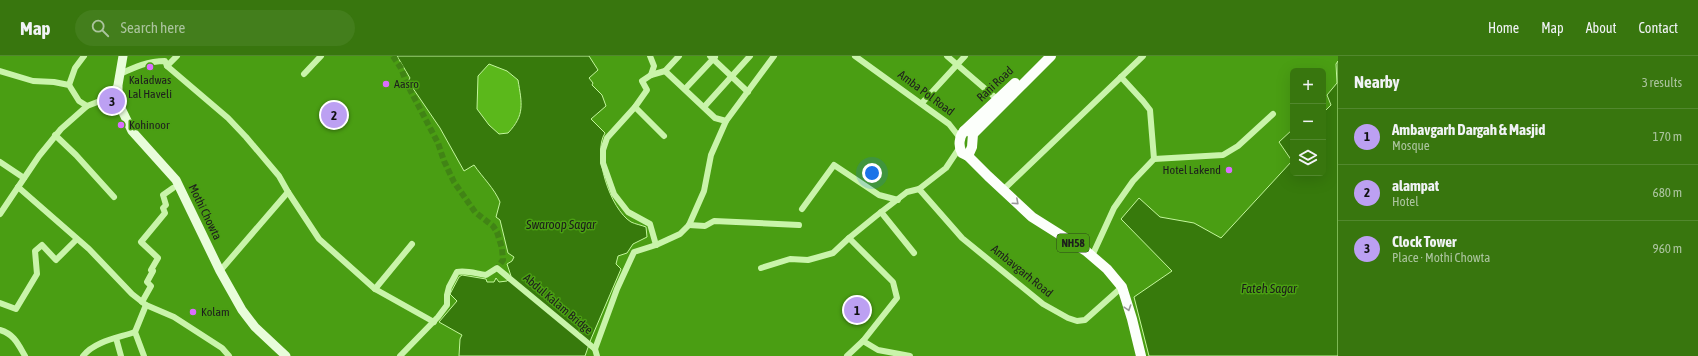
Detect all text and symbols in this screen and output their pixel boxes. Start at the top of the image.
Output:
search box [75,10,355,46]
text: Map [20,17,51,39]
icon: search [89,17,111,39]
text: Search here [121,19,185,36]
text: Home [1488,20,1519,36]
text: Map [1541,20,1564,36]
text: About [1586,20,1617,36]
text: Contact [1639,20,1678,36]
marker: Kaladwas Lal Haveli [145,62,155,72]
street label: Rani Road [974,64,1016,104]
street label: Amba Pol Road [895,67,957,119]
map controls [1290,68,1326,176]
button: + [1290,68,1326,104]
text: Nearby [1354,72,1400,92]
place label: Kaladwas Lal Haveli [128,73,172,101]
text: 3 results [1642,75,1682,90]
place label: Aasro [394,77,419,91]
marker: Aasro [381,79,391,89]
pin: 3 [99,86,125,116]
pin: 2 [321,100,347,130]
button: − [1290,104,1326,140]
place label: Kohinoor [129,118,170,132]
marker: Kohinoor [116,120,126,130]
text: Ambavgarh Dargah & Masjid [1392,121,1545,138]
text: 1 [1364,129,1370,144]
text: 170 m [1653,129,1682,144]
text: Mosque [1392,138,1430,153]
button: layers [1290,140,1326,176]
your location [862,163,882,183]
place label: Hotel Lakend [1163,163,1221,177]
marker: Hotel Lakend [1224,165,1234,175]
text: alampat [1392,177,1439,194]
street label: Mothi Chowta [185,182,225,242]
text: 2 [1364,185,1370,200]
text: 680 m [1653,185,1682,200]
text: Hotel [1392,194,1419,209]
one-way arrow [1011,197,1019,205]
water label: Swaroop Sagar [525,217,597,232]
text: Clock Tower [1392,233,1456,250]
road number: NH58 [1057,234,1089,252]
text: 3 [1364,241,1370,256]
text: 960 m [1653,241,1682,256]
street label: Ambavgarh Road [988,242,1056,300]
text: Place · Mothi Chowta [1392,250,1490,265]
street label: Abdul Kalam Bridge [520,271,596,337]
water label: Fateh Sagar [1241,281,1298,296]
pin: 1 [844,295,870,325]
one-way arrow [1124,304,1132,311]
place label: Kolam [201,305,230,319]
marker: Kolam [188,307,198,317]

